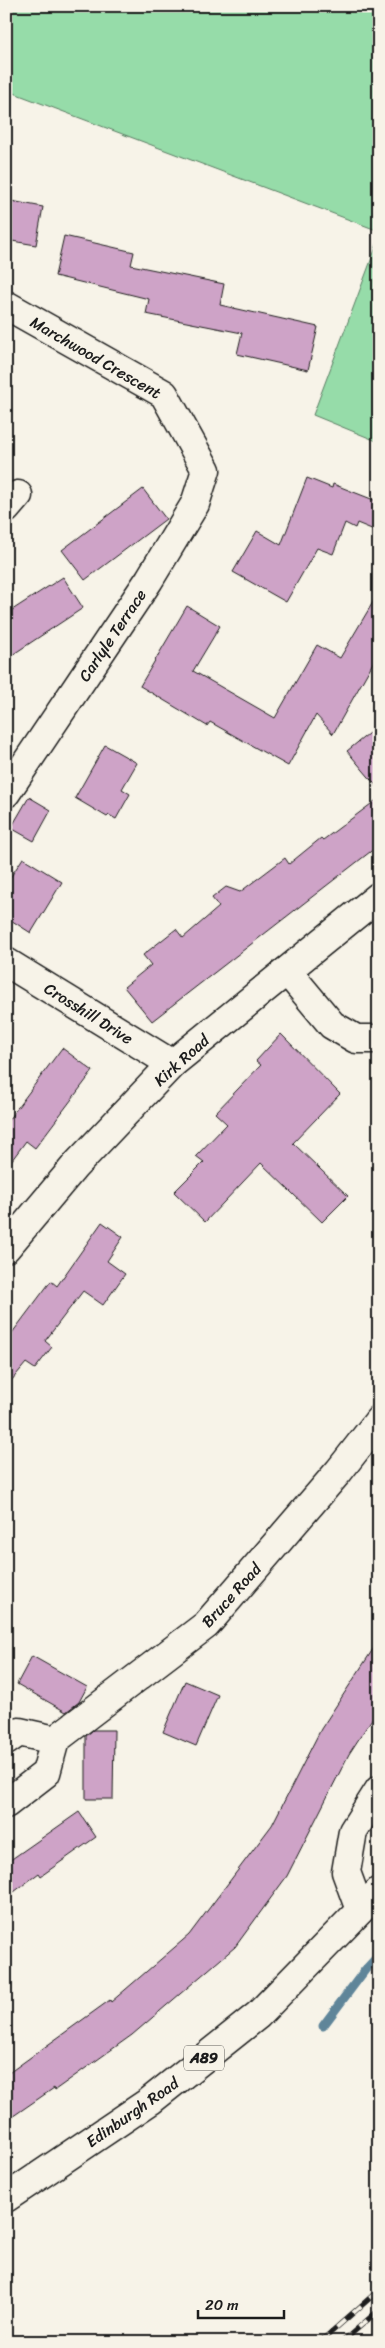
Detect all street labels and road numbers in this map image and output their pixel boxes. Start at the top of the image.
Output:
street label: Marchwood Crescent [25,308,167,407]
street label: Carlyle Terrace [71,583,154,688]
street label: Crosshill Drive [38,974,139,1052]
street label: Kirk Road [146,1026,217,1094]
street label: Bruce Road [194,1555,270,1635]
road number: A89 [184,2046,224,2070]
street label: Edinburgh Road [79,2068,186,2155]

